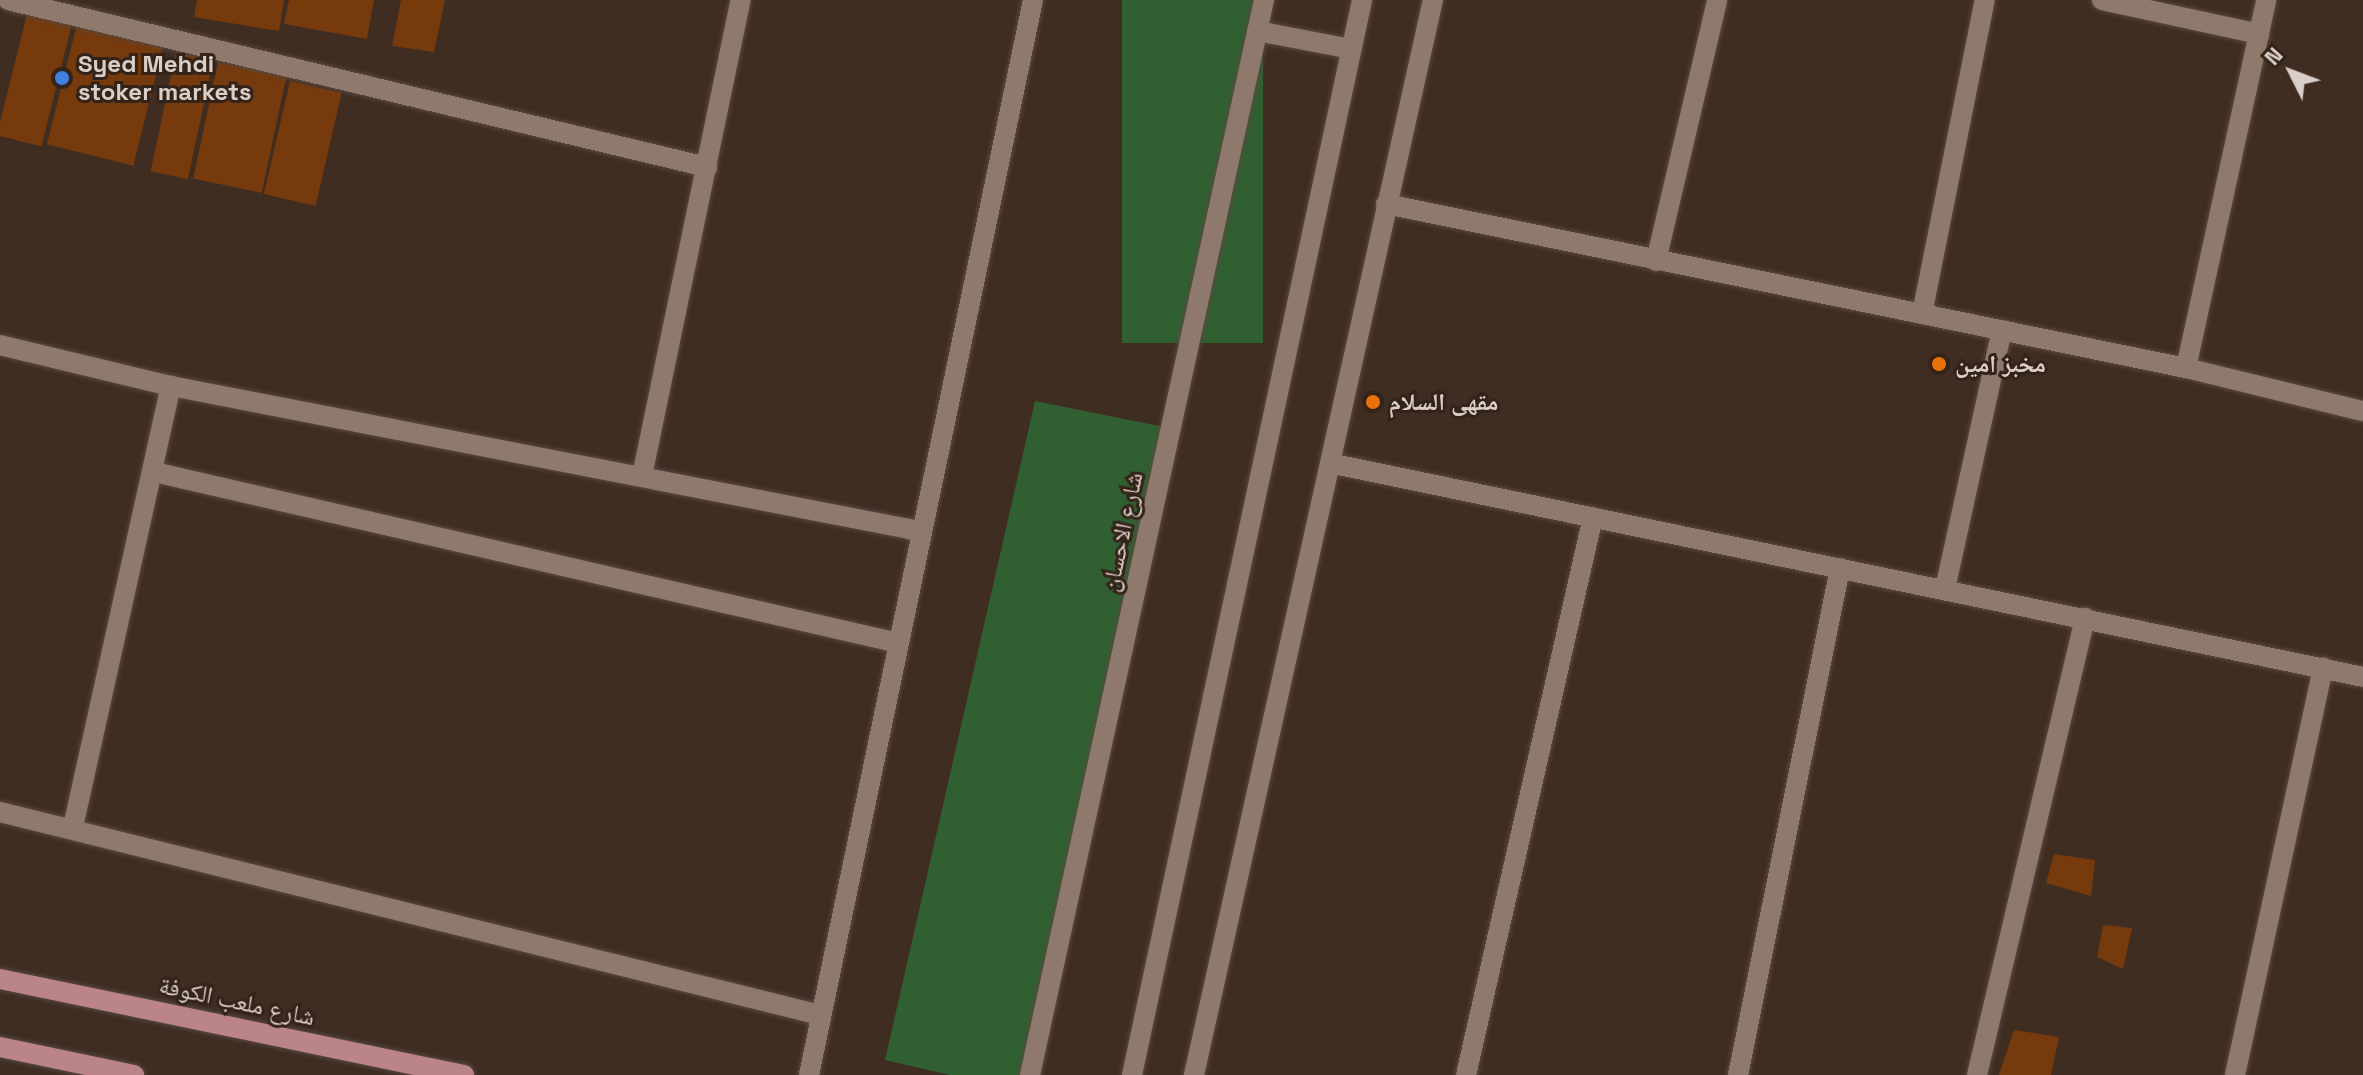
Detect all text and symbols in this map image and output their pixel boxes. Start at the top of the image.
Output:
north arrow [2251,32,2331,112]
text: N [2258,41,2289,71]
place label: Syed Mehdi stoker markets [78,50,251,106]
marker: Syed Mehdi stoker markets [53,69,71,87]
place label: مخبز امين [1955,350,2046,378]
marker: مخبز امين [1930,355,1948,373]
place label: مقهى السلام [1389,388,1498,416]
marker: مقهى السلام [1364,393,1382,411]
street label: شارع الاحسان [1095,470,1149,594]
street label: شارع ملعب الكوفة [157,970,317,1032]

